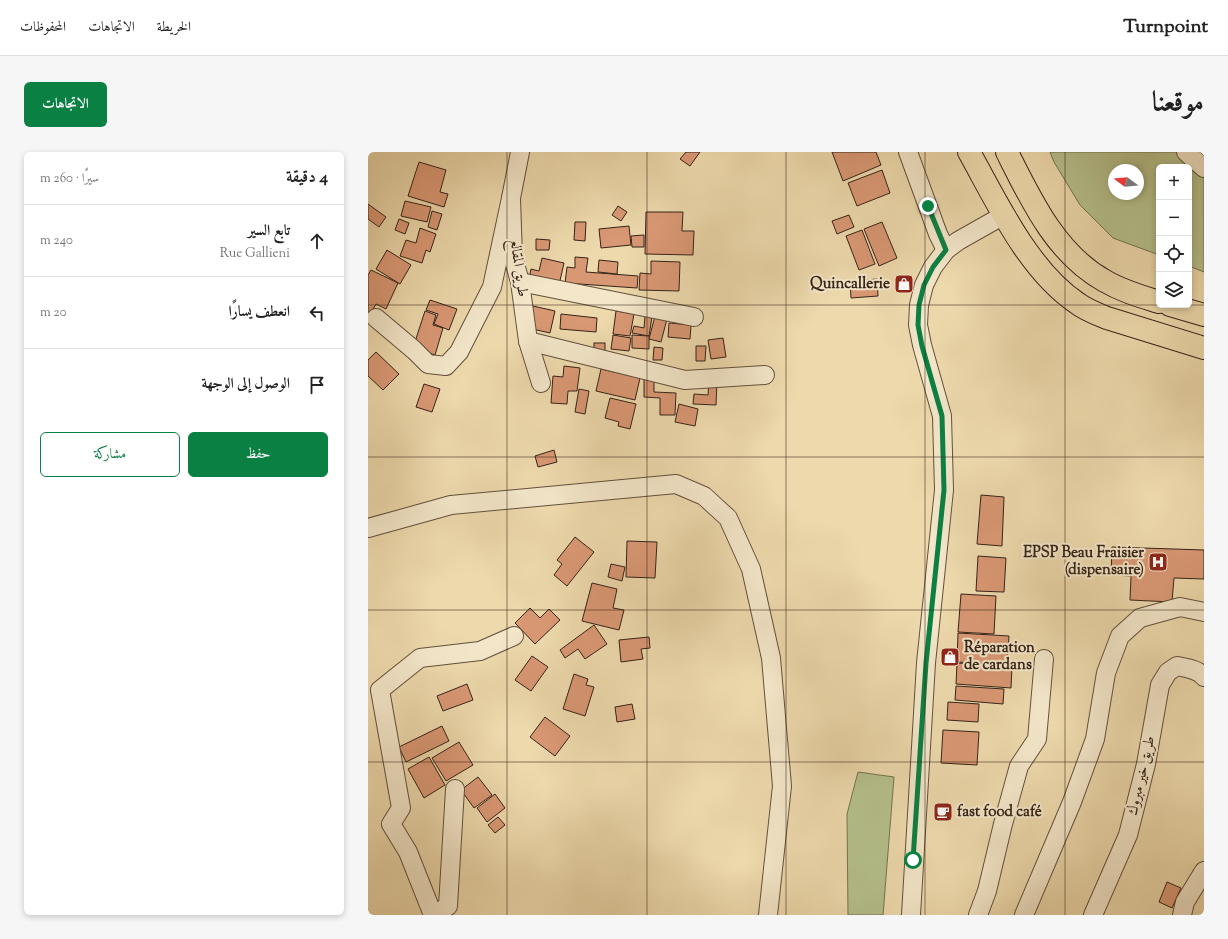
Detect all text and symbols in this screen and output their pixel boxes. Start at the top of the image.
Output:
text: Turnpoint [1123,14,1208,41]
text: المحفوظات [20,18,66,38]
text: الاتجاهات [88,18,135,38]
text: الخريطة [157,18,191,38]
button: الاتجاهات [24,82,107,127]
text: موقعنا [1152,84,1204,124]
north arrow [1108,164,1144,200]
map controls [1156,164,1192,308]
button: + [1156,164,1192,200]
text: 4 دقيقة [286,166,328,190]
text: سيرًا · 260 m [40,170,99,188]
route end [919,197,937,215]
button: − [1156,200,1192,236]
text: تابع السير [248,221,290,242]
icon: ahead [306,230,328,252]
text: 240 m [40,232,73,250]
button: locate [1156,236,1192,272]
street label: طريق المقالع [502,238,532,299]
text: Rue Gallieni [220,245,290,263]
button: layers [1156,272,1192,308]
shop icon: Quincallerie [893,273,915,295]
place label: Quincallerie [810,274,890,295]
text: انعطف يسارًا [229,302,290,323]
icon: left [306,302,328,324]
text: 20 m [40,304,67,322]
text: الوصول إلى الوجهة [201,374,290,395]
icon: arrive [306,374,328,396]
button: مشاركة [40,432,180,477]
button: حفظ [188,432,328,477]
place label: EPSP Beau Fraisier (dispensaire) [1023,543,1144,581]
hospital icon: EPSP Beau Fraisier (dispensaire) [1147,551,1169,573]
place label: Réparation de cardans [964,638,1035,676]
shop icon: Réparation de cardans [939,646,961,668]
street label: طريق خير مبروك [1123,734,1161,818]
cafe icon: fast food café [932,801,954,823]
place label: fast food café [957,802,1042,823]
route start [904,851,922,869]

